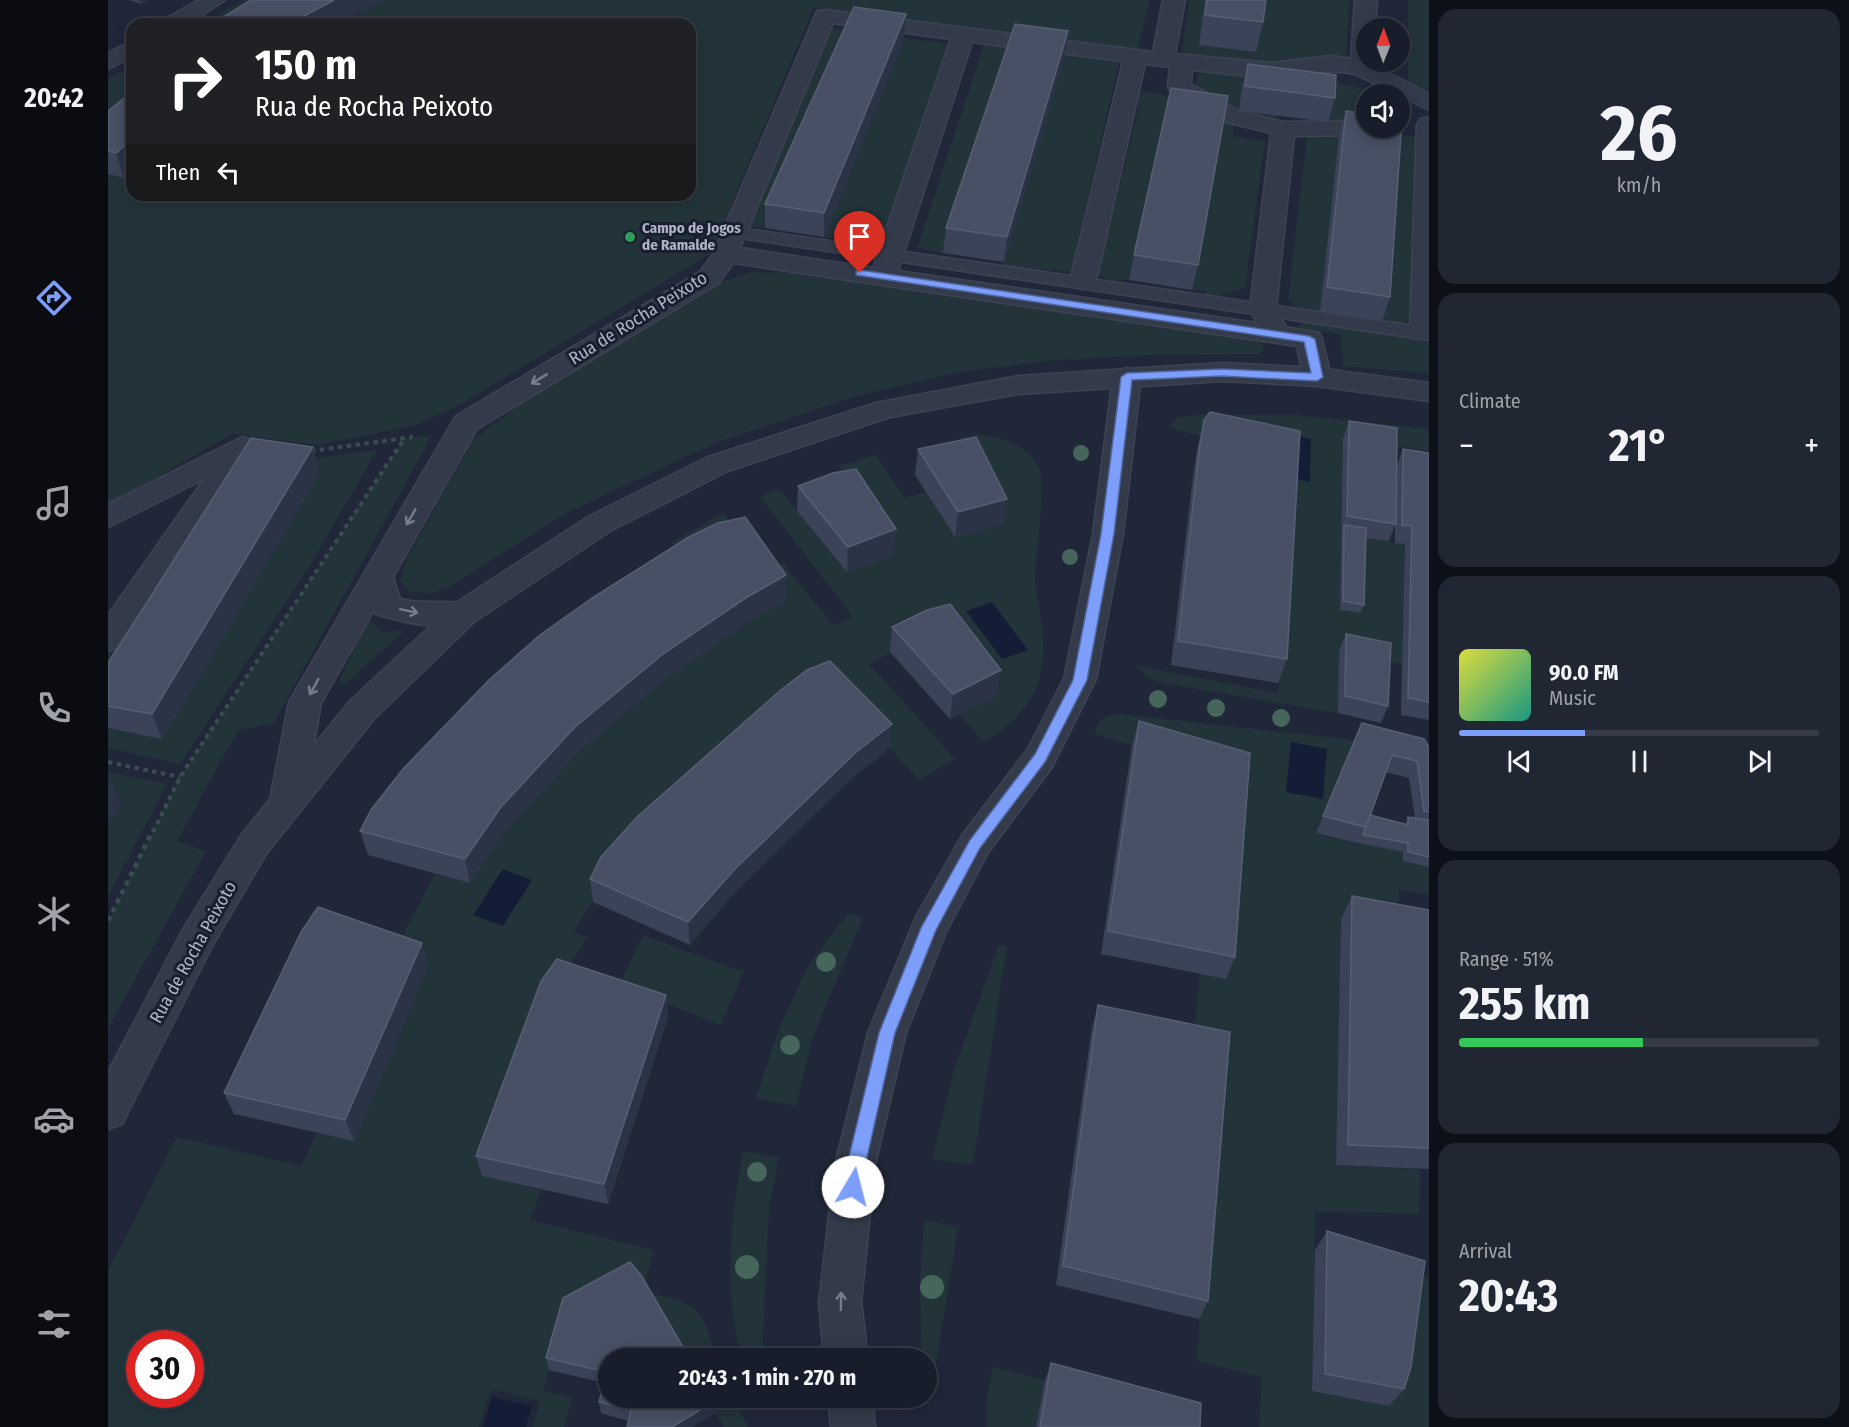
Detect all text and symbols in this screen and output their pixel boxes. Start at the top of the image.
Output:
north arrow [1356,18,1410,72]
map controls [1356,18,1410,138]
text: 150 m [255,40,357,90]
icon: right [156,42,234,120]
text: 20:42 [24,82,84,114]
button: sound [1356,84,1410,138]
text: 26 [1601,87,1677,181]
text: Rua de Rocha Peixoto [255,91,493,123]
icon: left [212,156,245,189]
text: Then [156,159,200,186]
text: km/h [1617,173,1661,197]
pin [834,211,885,273]
place label: Campo de Jogos de Ramalde [642,219,741,254]
icon: arrive [843,220,876,253]
marker: Campo de Jogos de Ramalde [623,230,637,244]
street label: Rua de Rocha Peixoto [565,267,711,369]
icon: directions [33,277,75,319]
one-way arrow [531,373,548,385]
text: Climate [1459,389,1521,413]
text: 21° [1609,419,1669,473]
text: − [1459,426,1474,466]
text: + [1804,426,1819,466]
icon: music [33,482,75,524]
one-way arrow [404,508,416,525]
one-way arrow [399,606,418,618]
text: 90.0 FM [1549,659,1619,686]
one-way arrow [308,677,319,695]
text: Music [1549,686,1596,710]
icon: phone [33,687,75,729]
icon: previous [1503,745,1536,778]
icon: pause [1623,745,1656,778]
icon: next [1743,745,1776,778]
street label: Rua de Rocha Peixoto [145,877,241,1027]
icon: climate [33,893,75,935]
text: Range · 51% [1459,947,1554,971]
text: 255 km [1459,977,1590,1031]
icon: car [33,1098,75,1140]
position arrow [821,1155,885,1219]
text: Arrival [1459,1239,1512,1263]
text: 20:43 [1459,1269,1558,1323]
one-way arrow [835,1291,847,1311]
icon: filters [33,1303,75,1345]
speed limit sign: 30 [126,1330,204,1408]
text: 20:43 · 1 min · 270 m [679,1364,856,1391]

